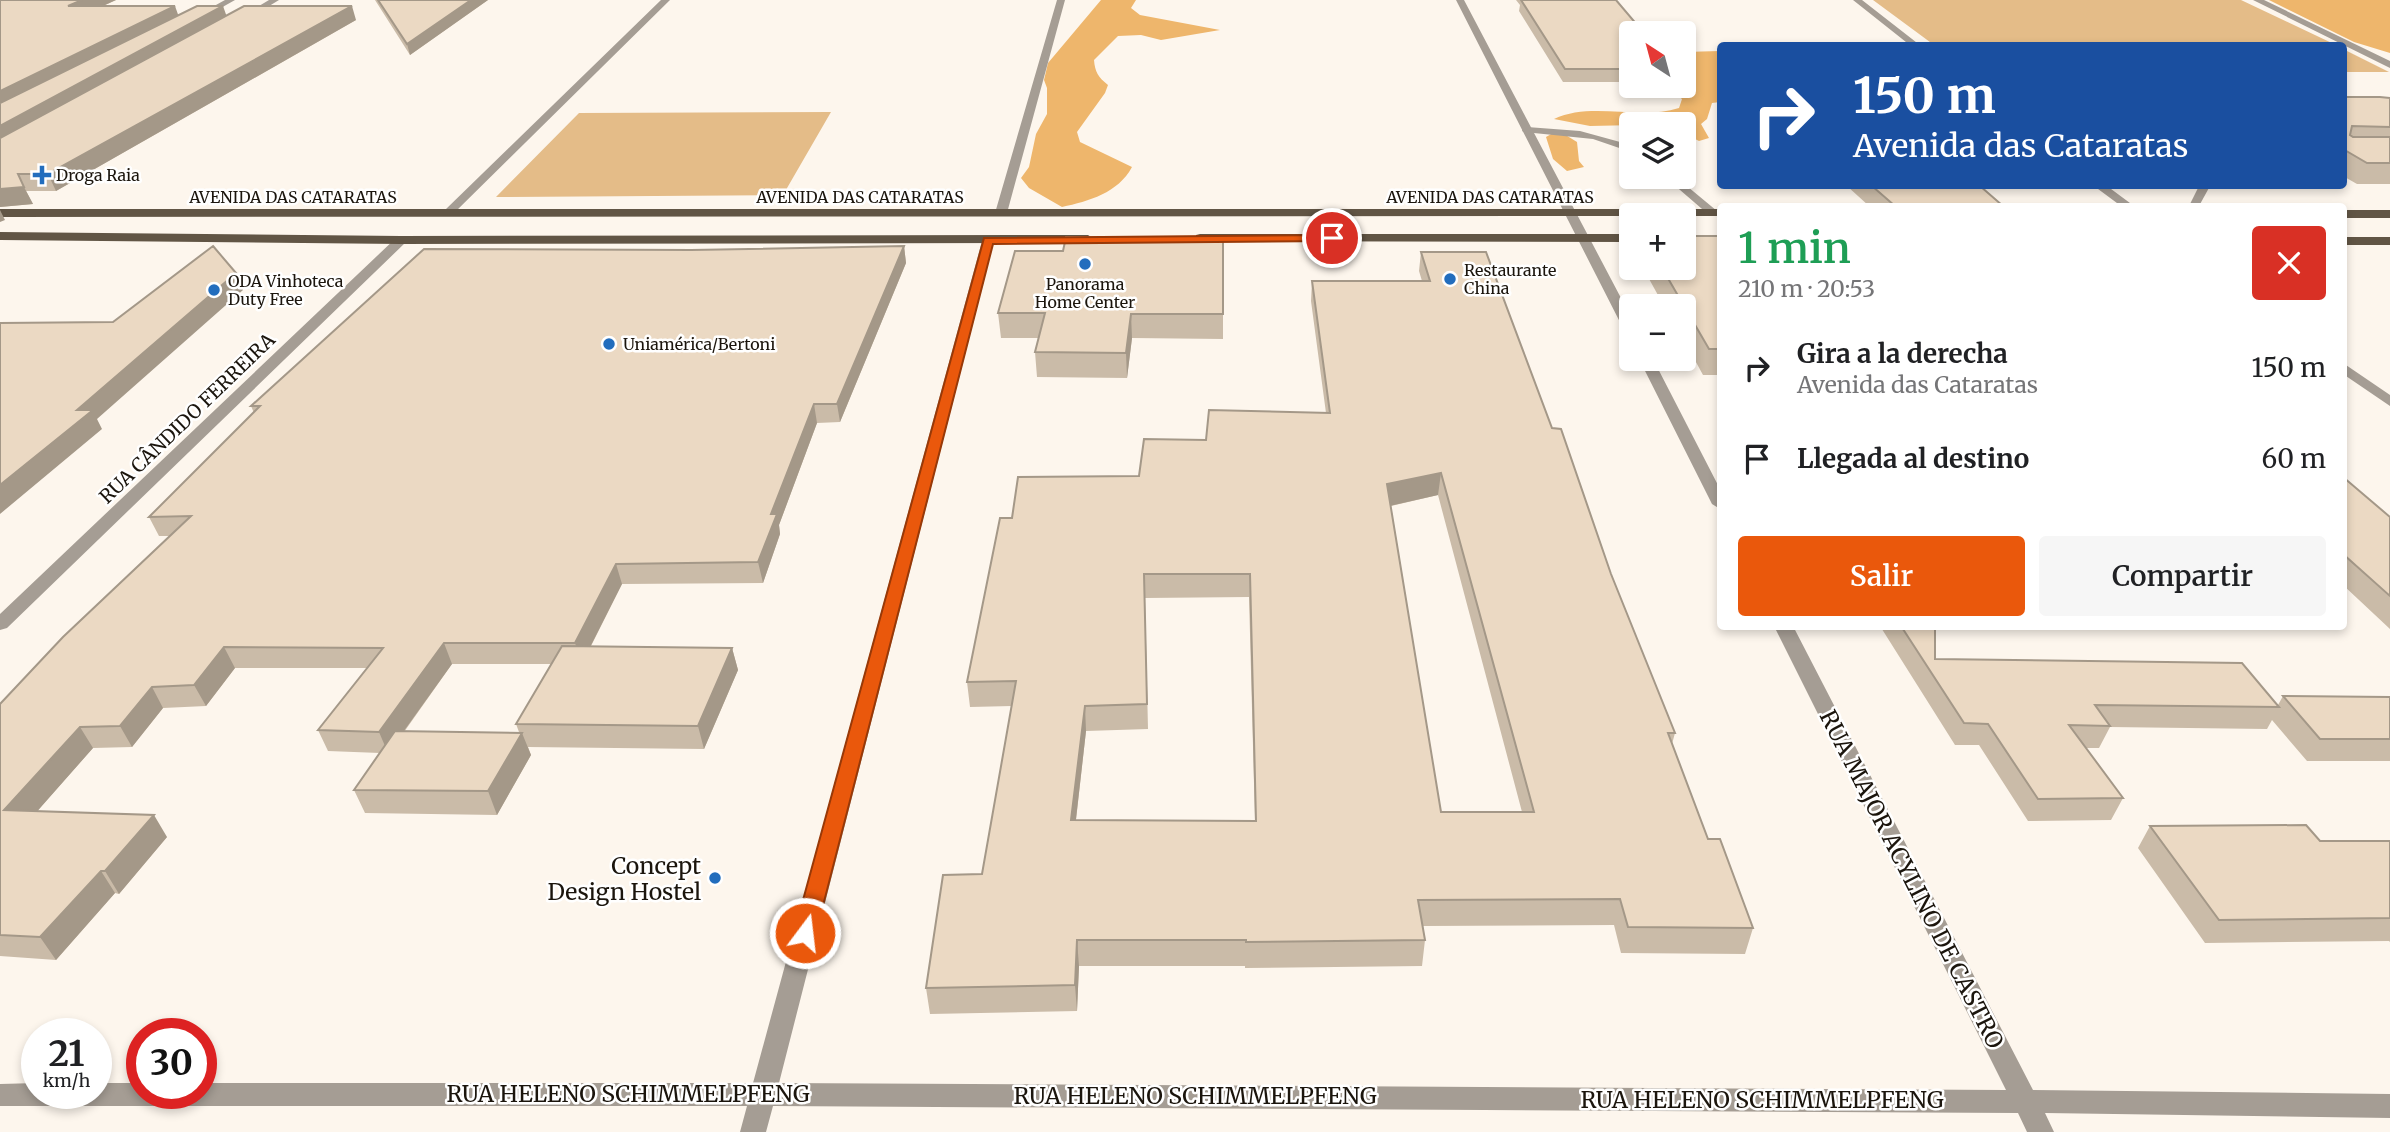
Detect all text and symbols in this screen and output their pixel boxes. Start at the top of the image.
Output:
north arrow [1619,21,1696,98]
map controls [1619,21,1696,371]
text: 150 m [1853,65,1996,126]
icon: right [1738,70,1829,161]
button: layers [1619,112,1696,189]
text: Avenida das Cataratas [1853,126,2189,166]
place label: Droga Raia [56,165,140,185]
marker: Droga Raia [34,167,50,183]
street label: AVENIDA DAS CATARATAS [188,187,397,207]
street label: AVENIDA DAS CATARATAS [755,187,964,207]
street label: AVENIDA DAS CATARATAS [1385,187,1594,207]
button: + [1619,203,1696,280]
pin [1302,208,1362,268]
icon: arrive [1313,219,1351,257]
text: 1 min [1738,222,1851,274]
button: close [2252,226,2326,300]
marker: Panorama Home Center [1077,256,1093,272]
place label: Restaurante China [1464,260,1556,298]
place label: ODA Vinhoteca Duty Free [228,271,344,309]
marker: Restaurante China [1442,271,1458,287]
place label: Panorama Home Center [1035,274,1135,312]
text: 210 m · 20:53 [1738,274,1875,303]
marker: ODA Vinhoteca Duty Free [206,282,222,298]
button: − [1619,294,1696,371]
street label: RUA CÂNDIDO FERREIRA [94,327,280,508]
place label: Uniamérica/Bertoni [623,334,775,354]
marker: Uniamérica/Bertoni [601,336,617,352]
text: Gira a la derecha [1797,337,2008,370]
icon: right [1738,349,1776,387]
text: 150 m [2252,351,2326,384]
text: Avenida das Cataratas [1797,370,2038,399]
icon: arrive [1738,440,1776,478]
text: Llegada al destino [1797,442,2029,475]
text: 60 m [2262,442,2326,475]
button: Salir [1738,536,2025,616]
button: Compartir [2039,536,2326,616]
street label: RUA MAJOR ACYLINO DE CASTRO [1814,705,2010,1053]
place label: Concept Design Hostel [547,851,701,906]
marker: Concept Design Hostel [707,870,723,886]
position arrow [768,896,842,970]
speed limit sign: 30 [126,1018,217,1109]
text: 21 [49,1032,84,1076]
text: km/h [43,1069,90,1092]
street label: RUA HELENO SCHIMMELPFENG [446,1079,810,1108]
street label: RUA HELENO SCHIMMELPFENG [1013,1081,1377,1110]
street label: RUA HELENO SCHIMMELPFENG [1580,1085,1944,1114]

